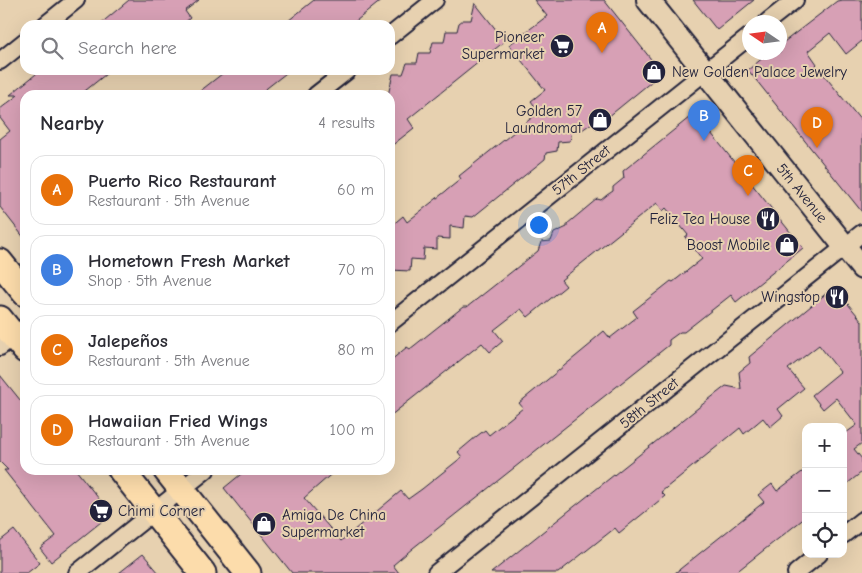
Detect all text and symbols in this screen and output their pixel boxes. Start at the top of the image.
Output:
pin: A [586,12,618,53]
north arrow [742,15,787,60]
search box [20,20,395,75]
place label: Pioneer Supermarket [462,28,545,63]
supermarket icon: Pioneer Supermarket [549,33,575,59]
icon: search [38,34,66,62]
text: Search here [78,37,177,59]
shop icon: New Golden Palace Jewelry [641,59,667,85]
place label: New Golden Palace Jewelry [672,63,847,81]
pin: B [688,100,720,141]
place label: Golden 57 Laundromat [505,102,583,137]
shop icon: Golden 57 Laundromat [587,107,613,133]
pin: D [801,107,833,148]
text: Nearby [40,111,104,135]
text: 4 results [318,114,375,132]
street label: 57th Street [548,140,614,199]
pin: C [732,155,764,196]
street label: 5th Avenue [773,160,832,227]
text: Puerto Rico Restaurant [88,170,276,192]
text: A [53,181,61,199]
text: 60 m [337,181,374,199]
text: Restaurant · 5th Avenue [88,192,250,210]
restaurant icon: Feliz Tea House [755,206,781,232]
place label: Feliz Tea House [649,210,750,228]
your location [526,212,552,238]
shop icon: Boost Mobile [774,232,800,258]
place label: Boost Mobile [687,236,770,254]
text: Hometown Fresh Market [88,250,290,272]
text: B [52,261,62,279]
text: 70 m [338,261,374,279]
text: Shop · 5th Avenue [88,272,212,290]
restaurant icon: Wingstop [824,284,850,310]
place label: Wingstop [761,288,820,306]
text: Jalepeños [88,330,168,352]
text: C [52,341,62,359]
text: 80 m [337,341,374,359]
text: Restaurant · 5th Avenue [88,352,250,370]
street label: 58th Street [616,373,683,432]
text: Hawaiian Fried Wings [88,410,267,432]
text: D [52,421,62,439]
text: 100 m [330,421,374,439]
map controls [802,423,847,558]
button: + [802,423,847,468]
text: Restaurant · 5th Avenue [88,432,250,450]
button: − [802,468,847,513]
supermarket icon: Chimi Corner [88,498,114,524]
place label: Chimi Corner [118,502,204,520]
place label: Amiga De China Supermarket [282,506,386,541]
shop icon: Amiga De China Supermarket [251,511,277,537]
button: locate [802,513,847,558]

